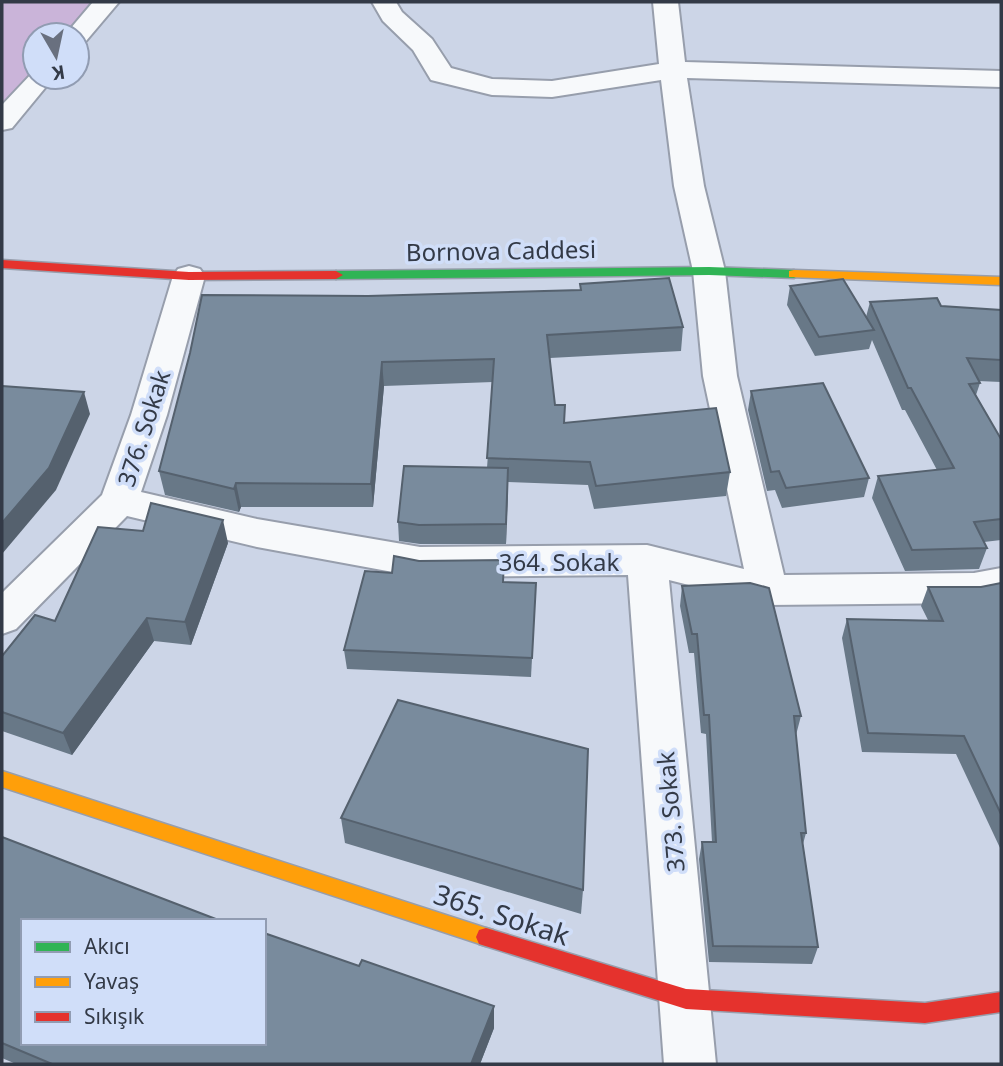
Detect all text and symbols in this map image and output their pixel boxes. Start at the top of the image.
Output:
north arrow [21,21,91,91]
text: K [50,59,67,87]
street label: Bornova Caddesi [406,232,596,268]
street label: 376. Sokak [109,365,177,490]
street label: 364. Sokak [499,545,620,578]
street label: 373. Sokak [648,750,692,874]
street label: 365. Sokak [429,874,575,954]
legend [21,919,266,1045]
text: Akıcı [84,932,130,960]
text: Yavaş [84,967,139,995]
text: Sıkışık [84,1002,145,1030]

